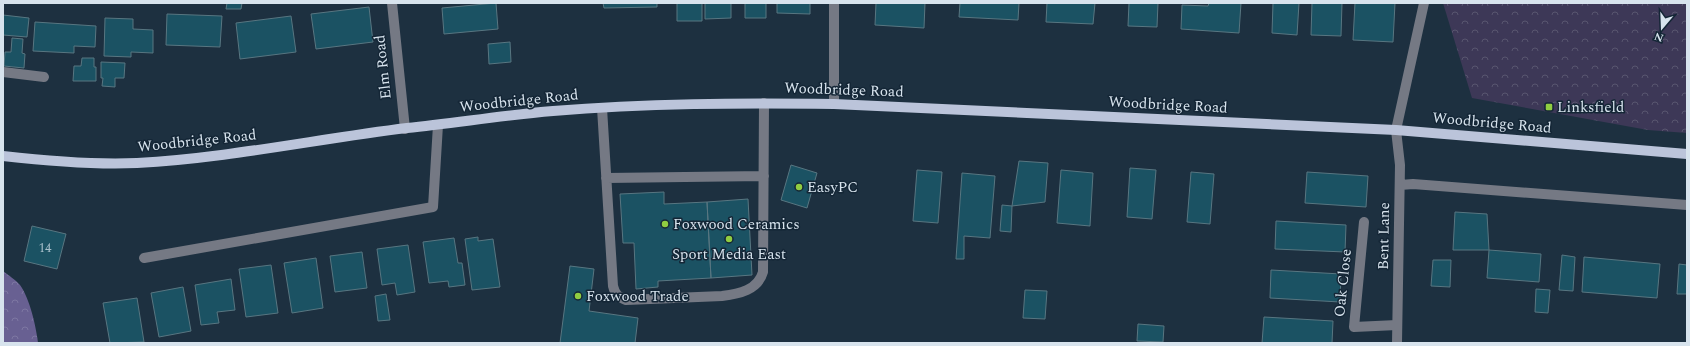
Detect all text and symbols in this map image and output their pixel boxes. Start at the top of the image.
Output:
north arrow [1642,8,1682,48]
text: N [1652,27,1666,46]
street label: Elm Road [368,34,398,100]
street label: Woodbridge Road [784,76,904,104]
street label: Woodbridge Road [458,83,580,119]
street label: Woodbridge Road [1108,90,1228,120]
place label: Linksfield [1557,96,1624,119]
marker: Linksfield [1544,102,1554,112]
street label: Woodbridge Road [1431,106,1553,140]
street label: Woodbridge Road [136,123,258,159]
place label: EasyPC [807,176,858,199]
marker: EasyPC [794,182,804,192]
street label: Bent Lane [1372,202,1396,270]
place label: Foxwood Ceramics [673,213,800,236]
marker: Foxwood Ceramics [660,219,670,229]
marker: Sport Media East [724,234,734,244]
house number: 14 [39,238,52,258]
place label: Sport Media East [672,243,786,266]
street label: Oak Close [1328,248,1358,318]
place label: Foxwood Trade [586,285,689,308]
marker: Foxwood Trade [573,291,583,301]

